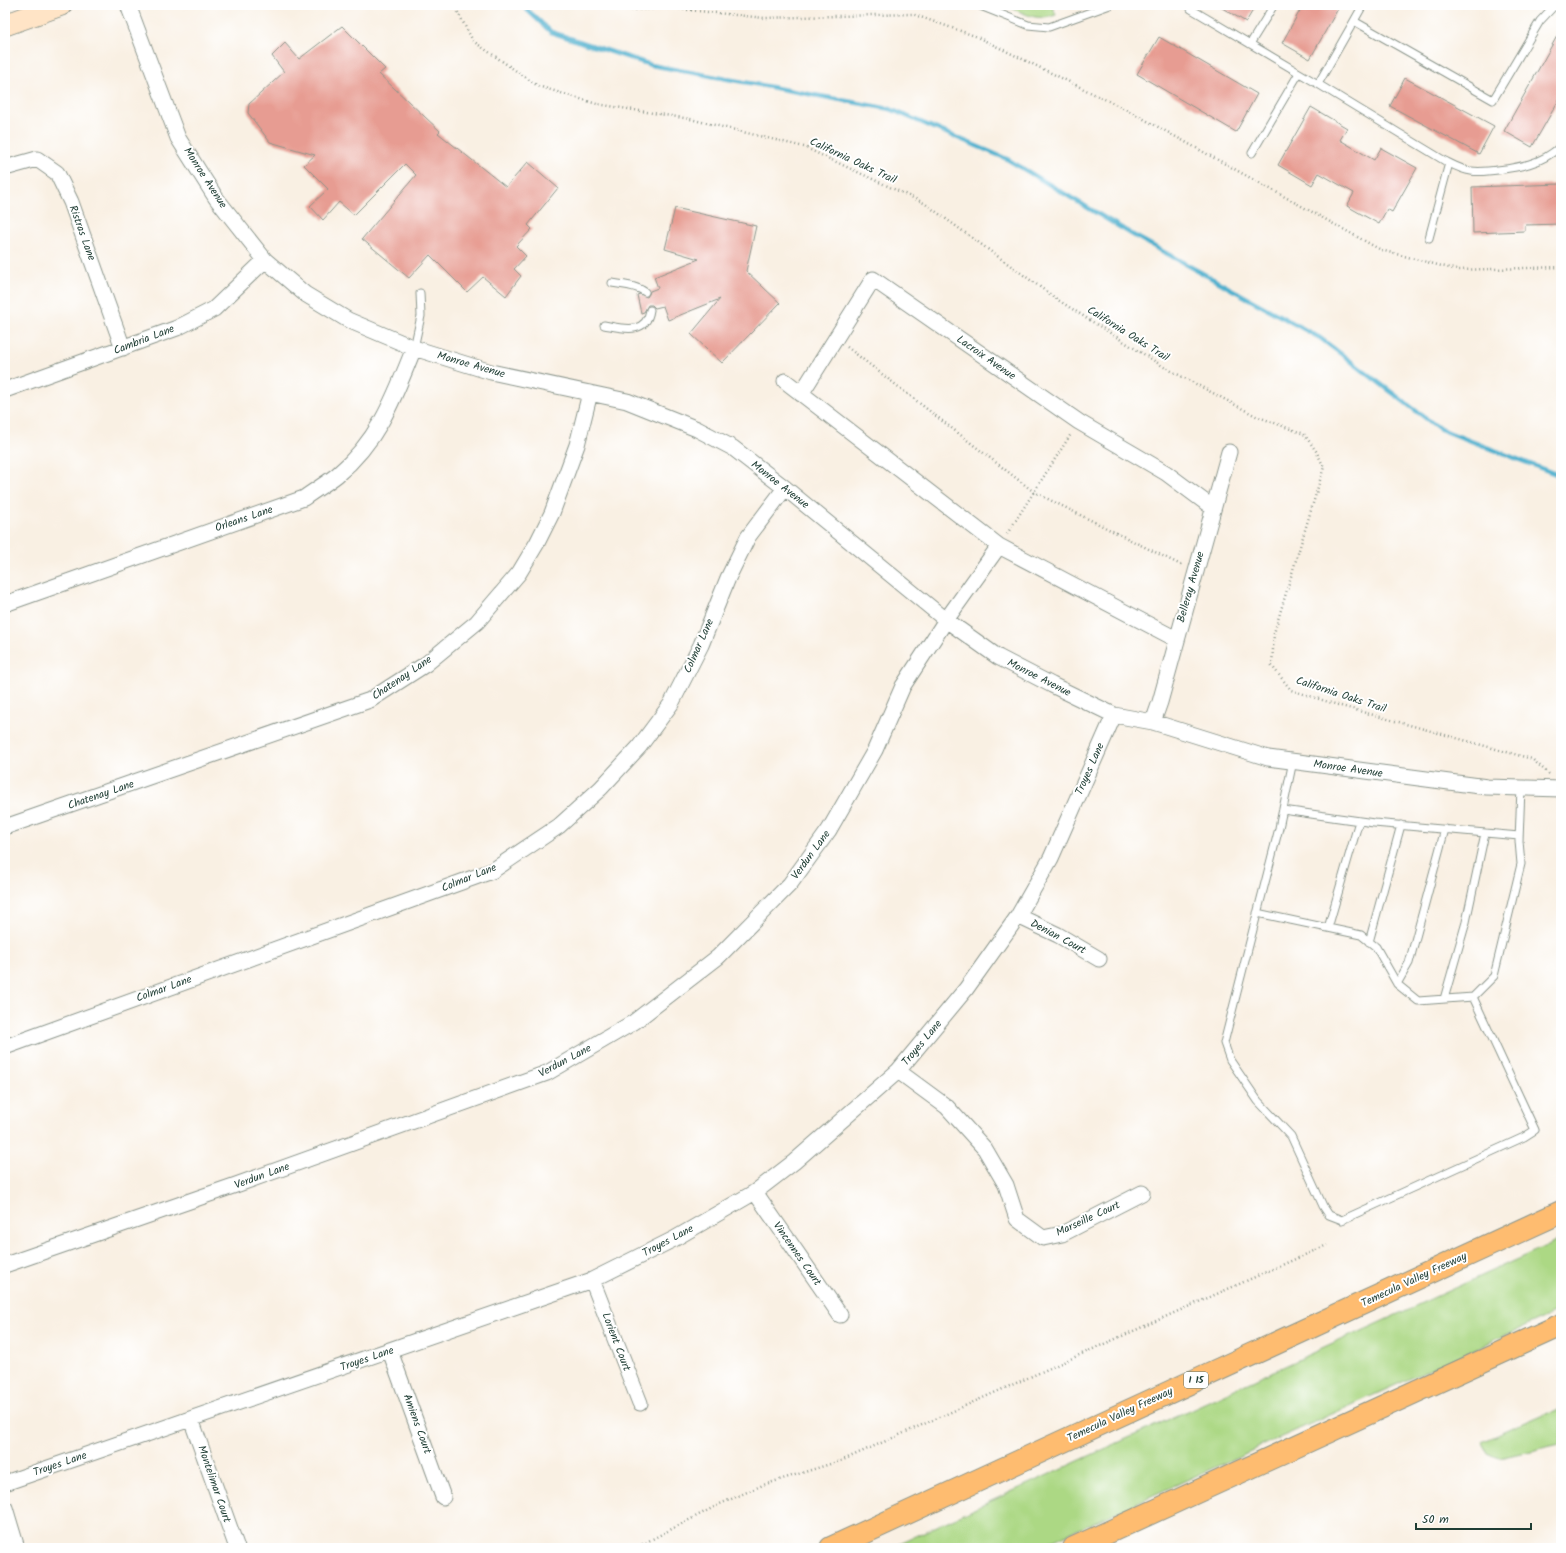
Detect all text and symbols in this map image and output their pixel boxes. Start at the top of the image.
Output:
street label: California Oaks Trail [807,133,900,189]
street label: Monroe Avenue [178,144,232,212]
street label: Ristras Lane [64,203,100,263]
street label: California Oaks Trail [1083,301,1173,367]
street label: Cambria Lane [111,320,177,360]
street label: Lacroix Avenue [953,331,1019,385]
street label: Monroe Avenue [435,347,507,383]
street label: Monroe Avenue [747,456,813,514]
street label: Orleans Lane [213,501,275,537]
street label: Belleray Avenue [1172,549,1210,625]
street label: Colmar Lane [679,616,719,676]
street label: Chatenay Lane [368,651,436,705]
street label: Monroe Avenue [1004,654,1074,702]
street label: California Oaks Trail [1294,672,1389,718]
street label: Troyes Lane [1070,740,1110,798]
street label: Monroe Avenue [1312,755,1384,783]
street label: Chatenay Lane [65,775,137,815]
street label: Verdun Lane [787,826,835,884]
street label: Colmar Lane [439,859,499,897]
street label: Denian Court [1027,915,1090,960]
street label: Colmar Lane [134,971,194,1007]
street label: Troyes Lane [897,1016,947,1070]
street label: Verdun Lane [535,1040,595,1082]
street label: Verdun Lane [232,1158,292,1194]
street label: Marseille Court [1053,1196,1124,1242]
street label: Vincennes Court [768,1218,826,1290]
street label: Troyes Lane [639,1220,697,1262]
street label: Temecula Valley Freeway [1358,1247,1471,1312]
street label: Lorient Court [597,1310,636,1375]
street label: Troyes Lane [338,1341,396,1377]
road number: I 15 [1184,1372,1208,1388]
street label: Temecula Valley Freeway [1064,1382,1177,1447]
street label: Amiens Court [398,1391,436,1457]
street label: Montelimar Court [192,1443,236,1526]
street label: Troyes Lane [31,1446,89,1482]
scale bar [1416,1505,1531,1531]
text: 50 m [1422,1510,1449,1529]

